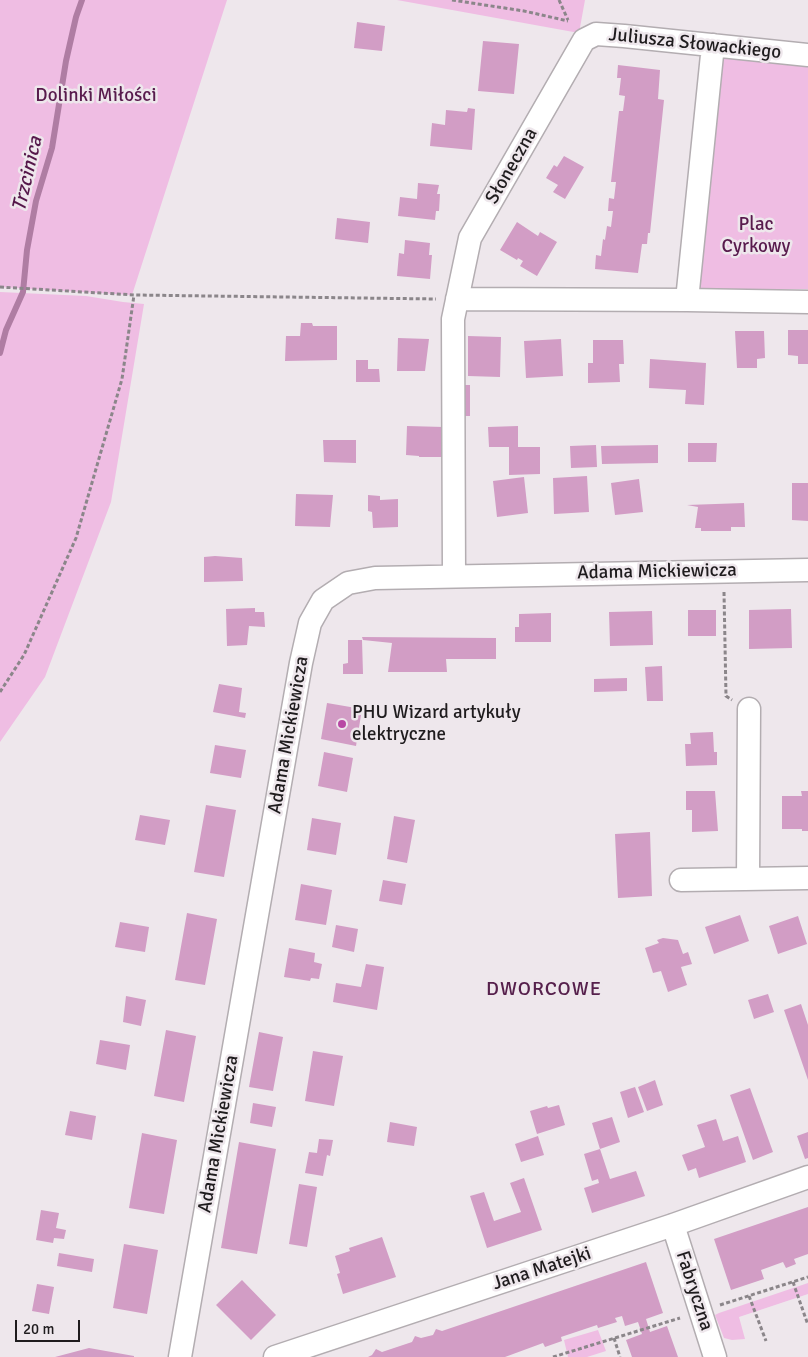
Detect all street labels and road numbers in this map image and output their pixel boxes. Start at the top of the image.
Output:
street label: Juliusza Słowackiego [608,24,782,64]
street label: Słoneczna [481,124,543,208]
street label: Adama Mickiewicza [577,559,737,585]
street label: Adama Mickiewicza [264,654,314,816]
street label: Adama Mickiewicza [194,1053,244,1215]
street label: Jana Matejki [490,1242,594,1296]
street label: Fabryczna [670,1248,718,1334]

